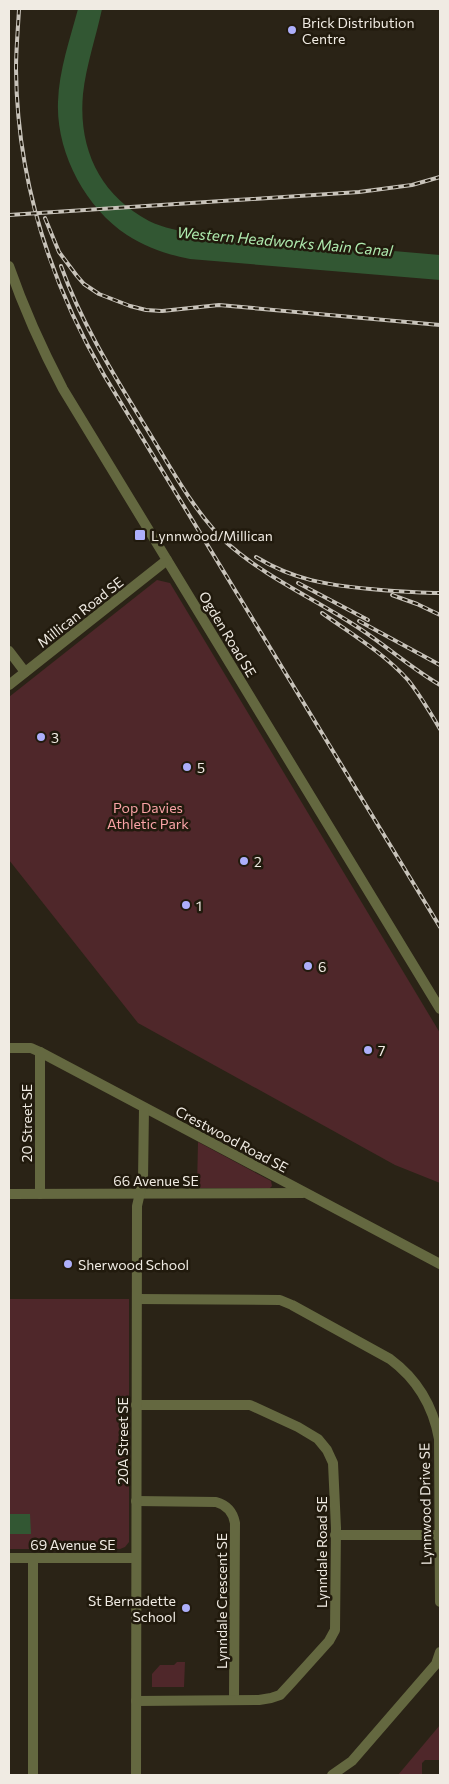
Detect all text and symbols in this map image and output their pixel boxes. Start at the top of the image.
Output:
place label: Brick Distribution Centre [302,14,414,47]
marker: Brick Distribution Centre [286,24,298,36]
water label: Western Headworks Main Canal [176,223,395,260]
place label: Lynnwood/Millican [151,527,273,544]
marker: Lynnwood/Millican [133,528,147,542]
street label: Millican Road SE [34,573,126,651]
street label: Ogden Road SE [196,588,260,680]
place label: 3 [51,729,59,746]
marker: 3 [35,731,47,743]
place label: 5 [197,759,205,776]
marker: 5 [181,761,193,773]
park label: Pop Davies Athletic Park [107,799,189,832]
place label: 2 [254,853,262,870]
marker: 2 [238,855,250,867]
place label: 1 [196,897,202,914]
marker: 1 [180,899,192,911]
place label: 6 [318,958,327,975]
marker: 6 [302,960,314,972]
place label: 7 [378,1042,385,1059]
marker: 7 [362,1044,374,1056]
street label: 20 Street SE [18,1084,35,1162]
street label: Crestwood Road SE [173,1102,291,1176]
street label: 66 Avenue SE [113,1172,199,1189]
place label: Sherwood School [78,1256,189,1273]
marker: Sherwood School [62,1258,74,1270]
street label: 20A Street SE [114,1397,131,1485]
street label: Lynnwood Drive SE [415,1443,435,1565]
street label: Lynndale Road SE [313,1496,330,1608]
street label: Lynndale Crescent SE [213,1533,230,1669]
street label: 69 Avenue SE [30,1536,116,1553]
place label: St Bernadette School [88,1592,176,1625]
marker: St Bernadette School [180,1602,192,1614]

